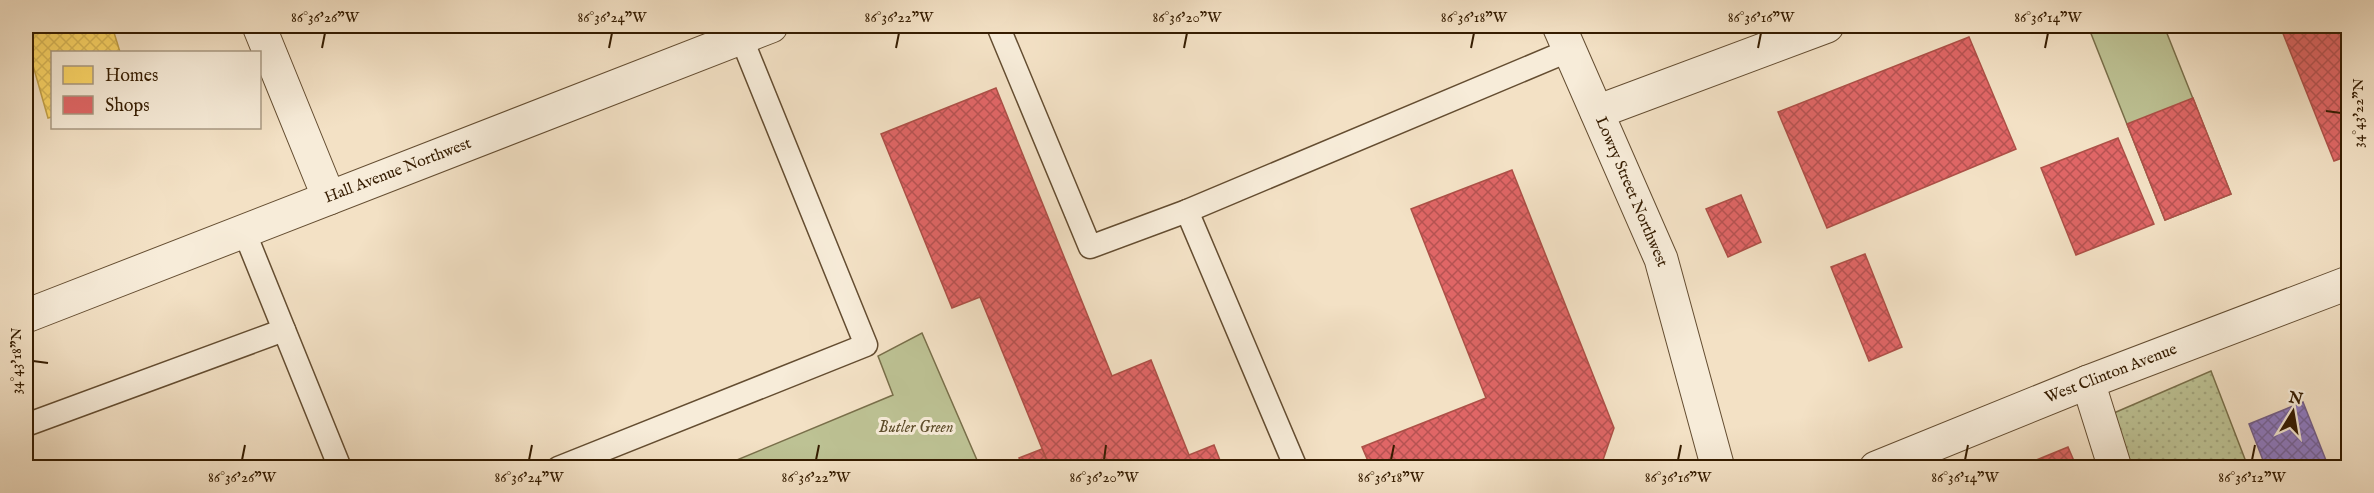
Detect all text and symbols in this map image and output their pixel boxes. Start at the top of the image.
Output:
text: 86°36'26"W [291,8,360,27]
text: 86°36'24"W [577,8,647,27]
text: 86°36'22"W [865,8,934,27]
text: 86°36'20"W [1152,8,1222,27]
text: 86°36'18"W [1441,8,1508,27]
text: 86°36'16"W [1728,8,1795,27]
text: 86°36'14"W [2014,8,2083,27]
legend [51,51,261,129]
text: Homes [105,65,158,88]
text: 34°43'22"N [2349,78,2368,148]
text: Shops [105,95,150,118]
street label: Lowry Street Northwest [1590,114,1672,271]
street label: Hall Avenue Northwest [322,134,475,208]
text: 34°43'18"N [7,328,26,394]
street label: West Clinton Avenue [2042,340,2180,408]
north arrow [2263,382,2323,442]
text: N [2286,388,2304,410]
park label: Butler Green [879,418,953,438]
text: 86°36'26"W [208,468,277,487]
text: 86°36'24"W [494,468,564,487]
text: 86°36'22"W [782,468,851,487]
text: 86°36'20"W [1069,468,1139,487]
text: 86°36'18"W [1358,468,1425,487]
text: 86°36'16"W [1645,468,1712,487]
text: 86°36'14"W [1931,468,2000,487]
text: 86°36'12"W [2218,468,2286,487]

